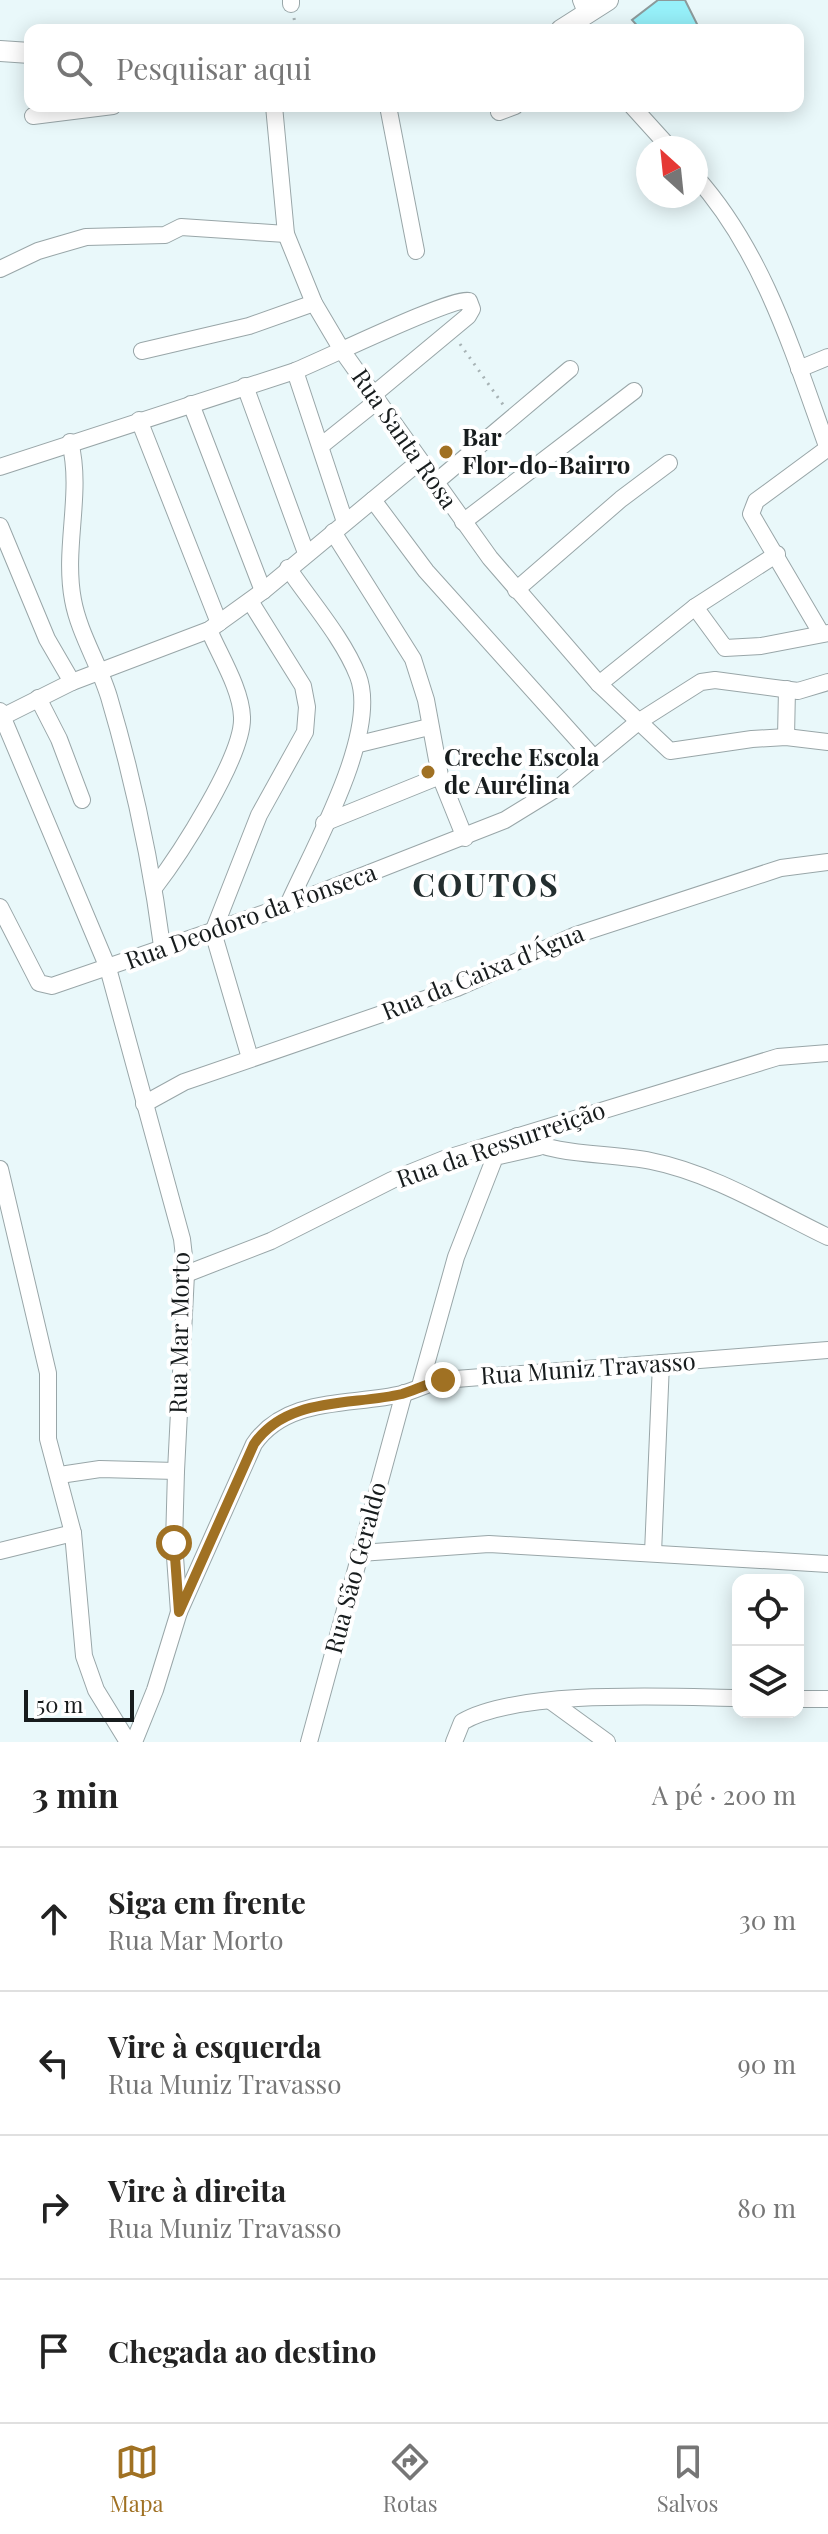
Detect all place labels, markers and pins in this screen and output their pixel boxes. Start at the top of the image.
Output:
place label: Bar Flor-do-Bairro [462,420,630,480]
marker: Bar Flor-do-Bairro [437,443,455,461]
place label: Creche Escola de Aurélina [444,740,600,800]
marker: Creche Escola de Aurélina [419,763,437,781]

